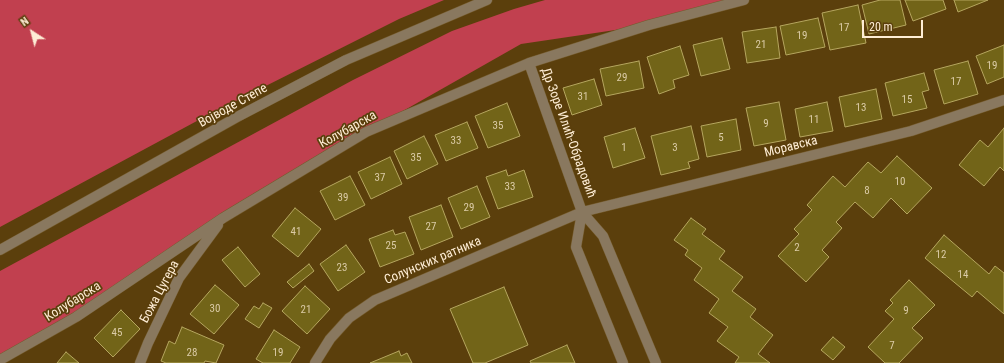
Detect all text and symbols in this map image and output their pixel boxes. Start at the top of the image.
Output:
north arrow [12,12,52,52]
scale bar [864,12,925,38]
text: N [18,15,31,29]
text: 20 m [869,20,893,34]
house number: 17 [839,21,849,35]
house number: 19 [797,29,807,43]
house number: 21 [756,38,766,52]
house number: 19 [987,59,997,73]
street label: Др Зоре Илић-Обрадовић [537,66,599,200]
house number: 29 [617,71,627,85]
house number: 17 [951,75,961,89]
street label: Војводе Степе [196,81,270,131]
house number: 31 [578,90,588,104]
house number: 15 [902,93,912,107]
house number: 13 [856,101,866,115]
street label: Колубарска [317,108,379,152]
house number: 11 [809,113,819,127]
house number: 9 [763,117,769,131]
house number: 35 [493,119,503,133]
house number: 5 [718,131,724,145]
street label: Моравска [763,133,819,161]
house number: 33 [451,134,461,148]
house number: 1 [621,141,627,155]
house number: 3 [672,141,678,155]
house number: 35 [411,151,421,165]
house number: 37 [375,171,385,185]
house number: 10 [895,175,905,189]
house number: 33 [505,180,515,194]
house number: 8 [864,184,870,198]
house number: 39 [338,191,348,205]
house number: 29 [464,201,474,215]
house number: 27 [426,220,436,234]
house number: 41 [291,225,301,239]
street label: Солунских ратника [382,234,484,288]
house number: 25 [386,239,396,253]
house number: 2 [794,241,800,255]
house number: 12 [936,248,946,262]
street label: Божа Цугера [137,258,183,326]
house number: 23 [337,261,347,275]
house number: 14 [958,268,968,282]
street label: Колубарска [42,279,104,325]
house number: 30 [210,302,220,316]
house number: 21 [301,303,311,317]
house number: 9 [903,304,909,318]
house number: 45 [112,326,122,340]
house number: 7 [889,339,895,353]
house number: 28 [187,346,197,360]
house number: 19 [273,346,283,360]

